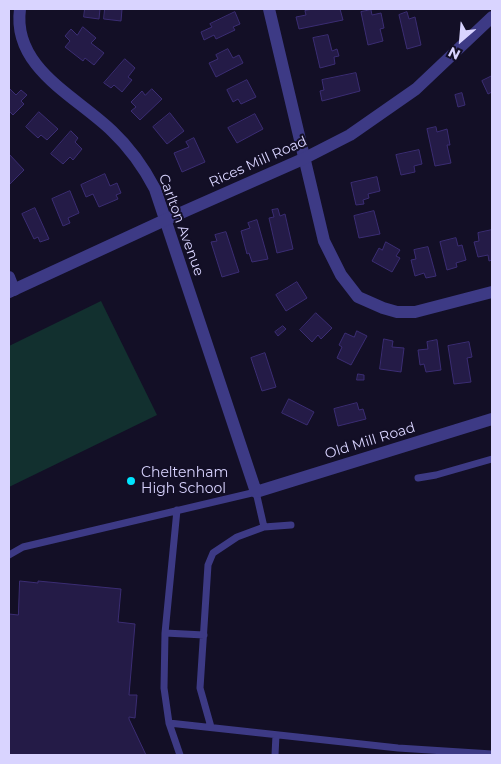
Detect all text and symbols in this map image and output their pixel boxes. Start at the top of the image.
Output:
north arrow [436,15,486,65]
text: N [445,43,463,64]
street label: Rices Mill Road [206,133,310,191]
street label: Carlton Avenue [155,172,207,278]
street label: Old Mill Road [323,419,417,463]
place label: Cheltenham High School [141,465,228,498]
marker: Cheltenham High School [125,475,137,487]

